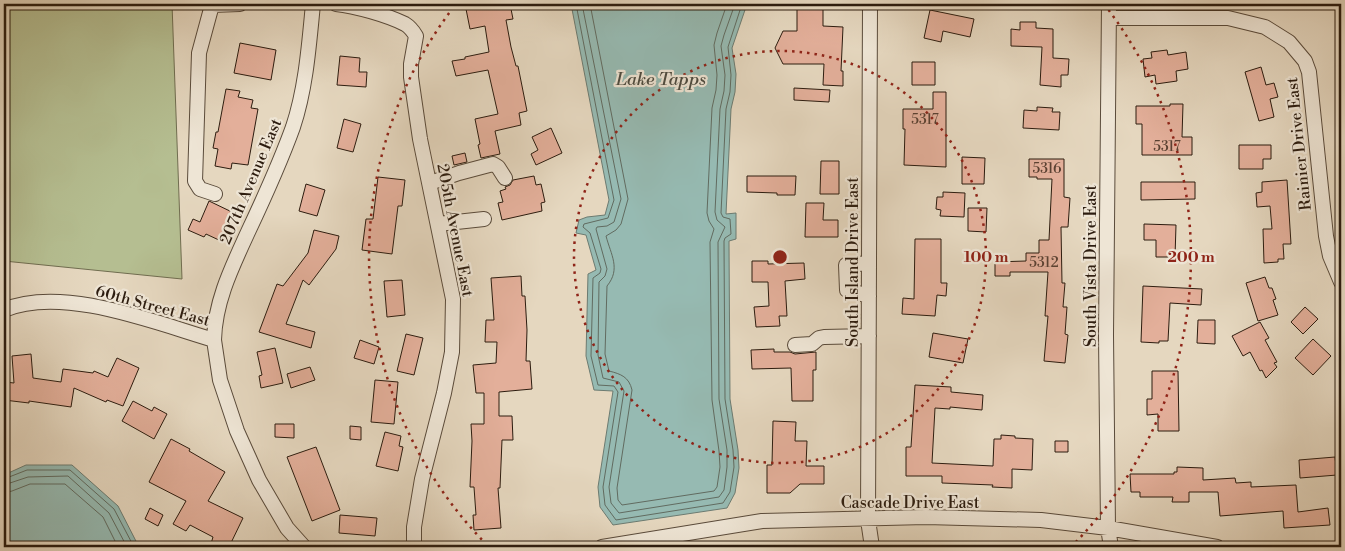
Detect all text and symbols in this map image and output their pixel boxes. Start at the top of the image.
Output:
water label: Lake Tapps [615,68,706,91]
street label: Rainier Drive East [1282,76,1316,212]
house number: 5317 [911,111,939,129]
street label: 207th Avenue East [215,115,286,247]
house number: 5317 [1153,138,1181,156]
house number: 5316 [1032,160,1062,178]
street label: 205th Avenue East [432,162,478,299]
street label: South Island Drive East [843,177,863,347]
street label: South Vista Drive East [1081,185,1101,347]
centre of rings [771,248,789,266]
text: 100 m [964,248,1009,267]
text: 200 m [1167,248,1215,267]
house number: 5312 [1029,254,1059,272]
street label: 60th Street East [93,281,212,331]
street label: Cascade Drive East [841,493,980,513]

